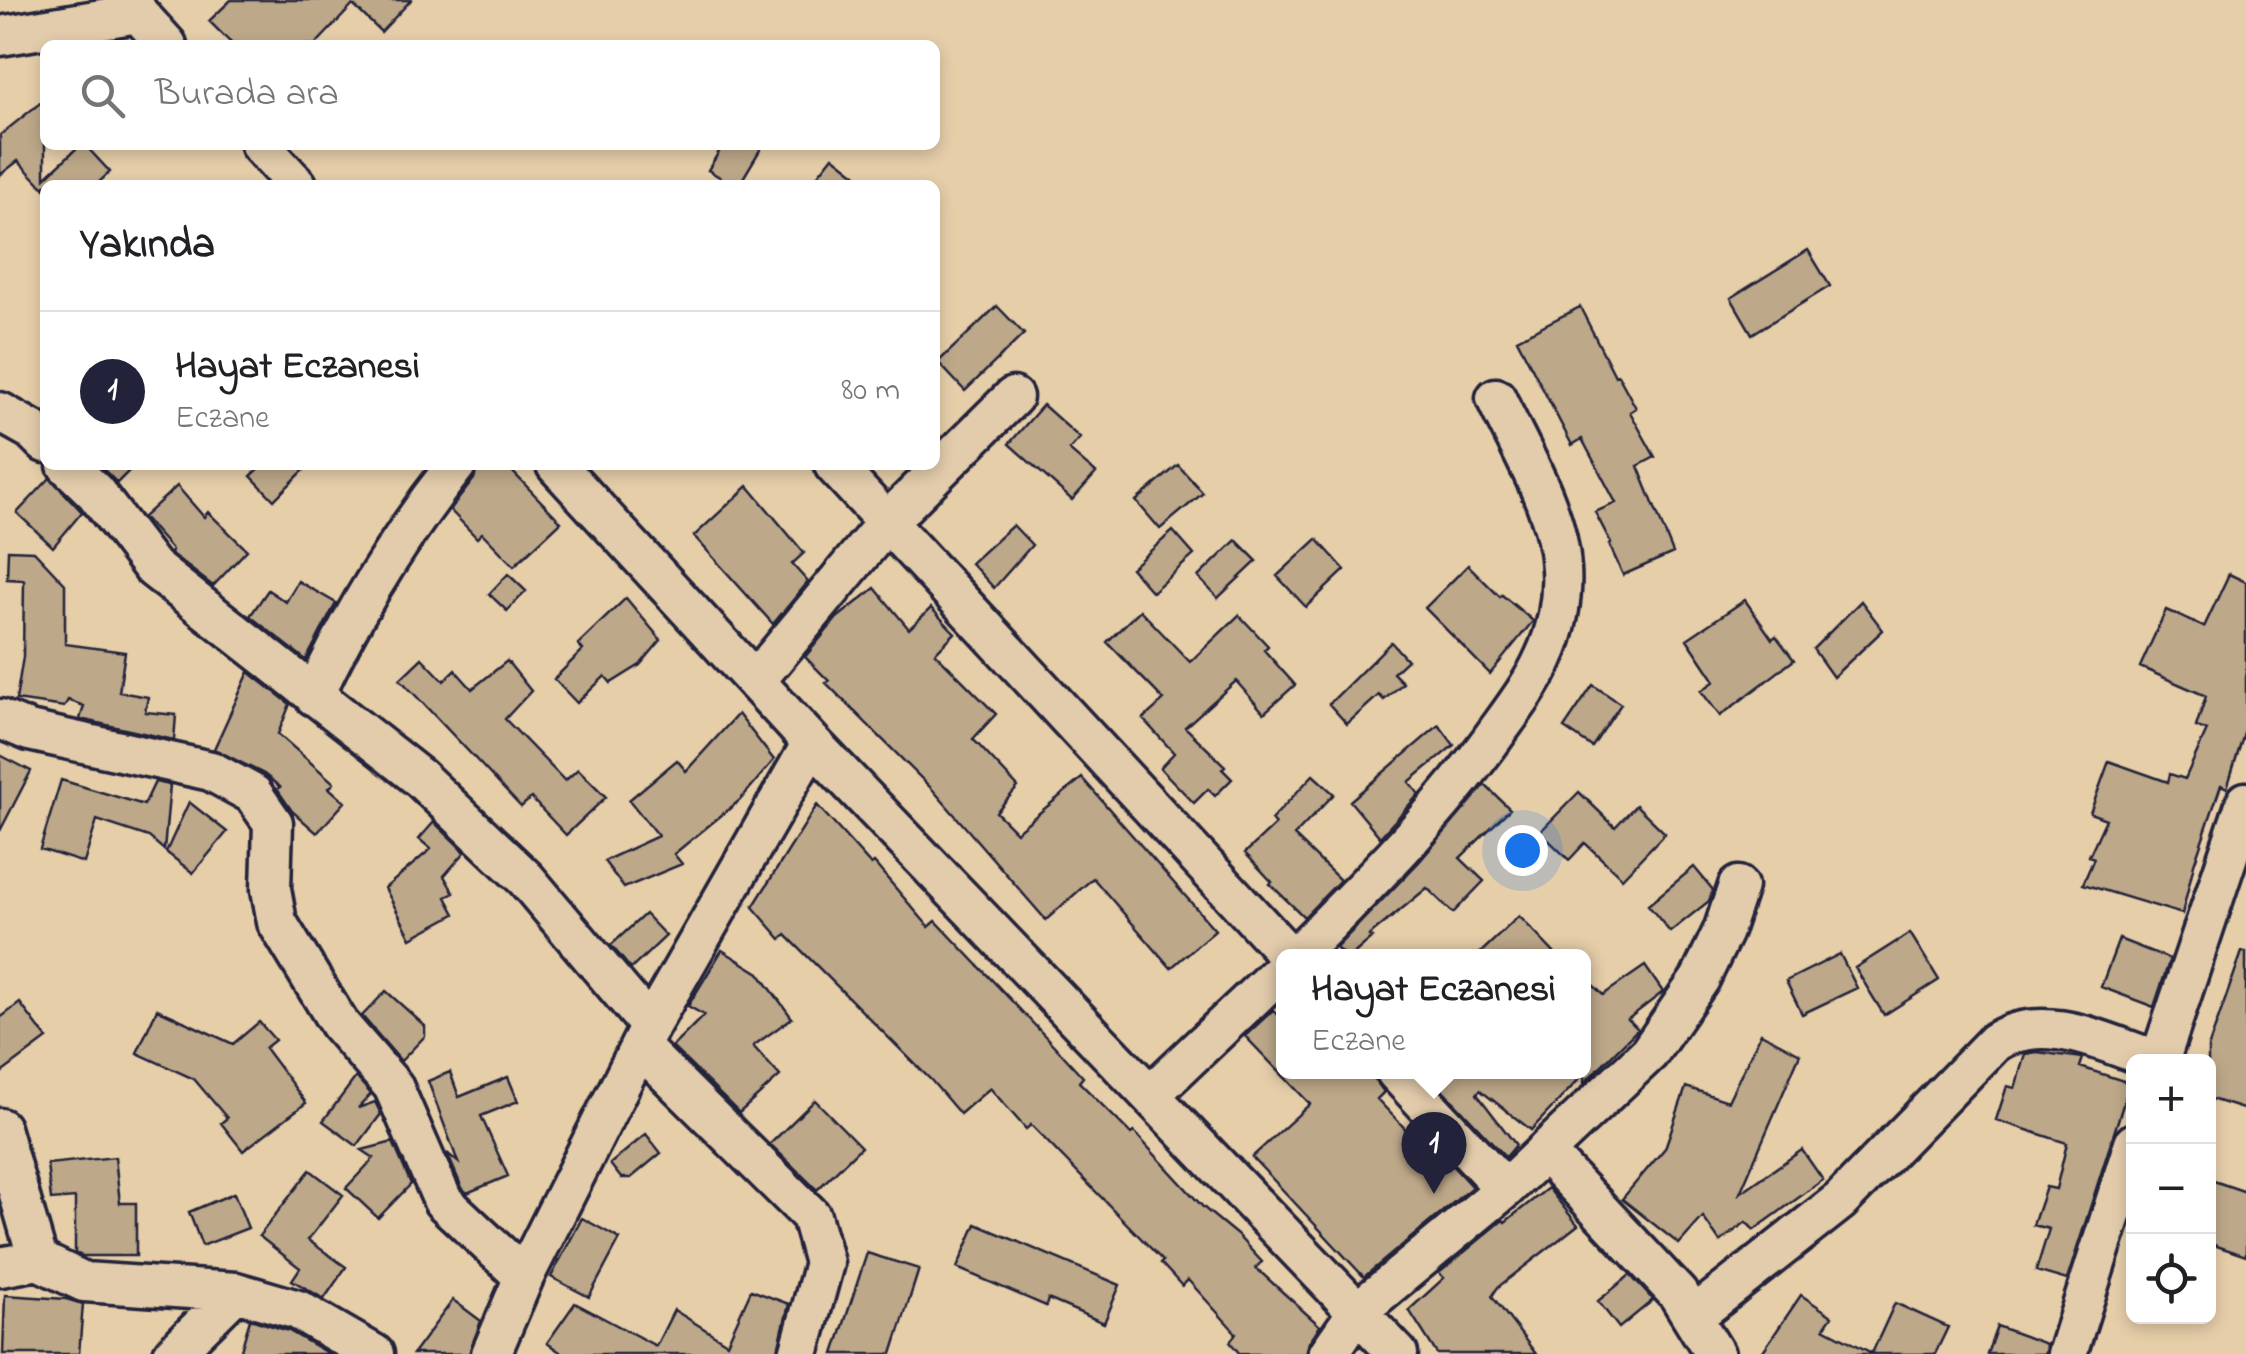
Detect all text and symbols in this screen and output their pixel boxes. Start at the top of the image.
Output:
search box [40,40,940,150]
text: Burada ara [155,67,339,123]
icon: search [75,68,130,123]
text: Yakında [80,215,215,276]
text: Hayat Eczanesi [175,340,420,396]
text: 1 [107,368,118,415]
text: 80 m [841,368,900,415]
text: Eczane [175,396,269,443]
your location [1497,825,1548,876]
popup [1276,949,1591,1079]
text: Hayat Eczanesi [1311,963,1556,1019]
text: Eczane [1311,1019,1406,1066]
map controls [2126,1054,2216,1324]
button: + [2126,1054,2216,1144]
pin: 1 [1402,1112,1466,1194]
button: − [2126,1144,2216,1234]
button: locate [2126,1234,2216,1324]

